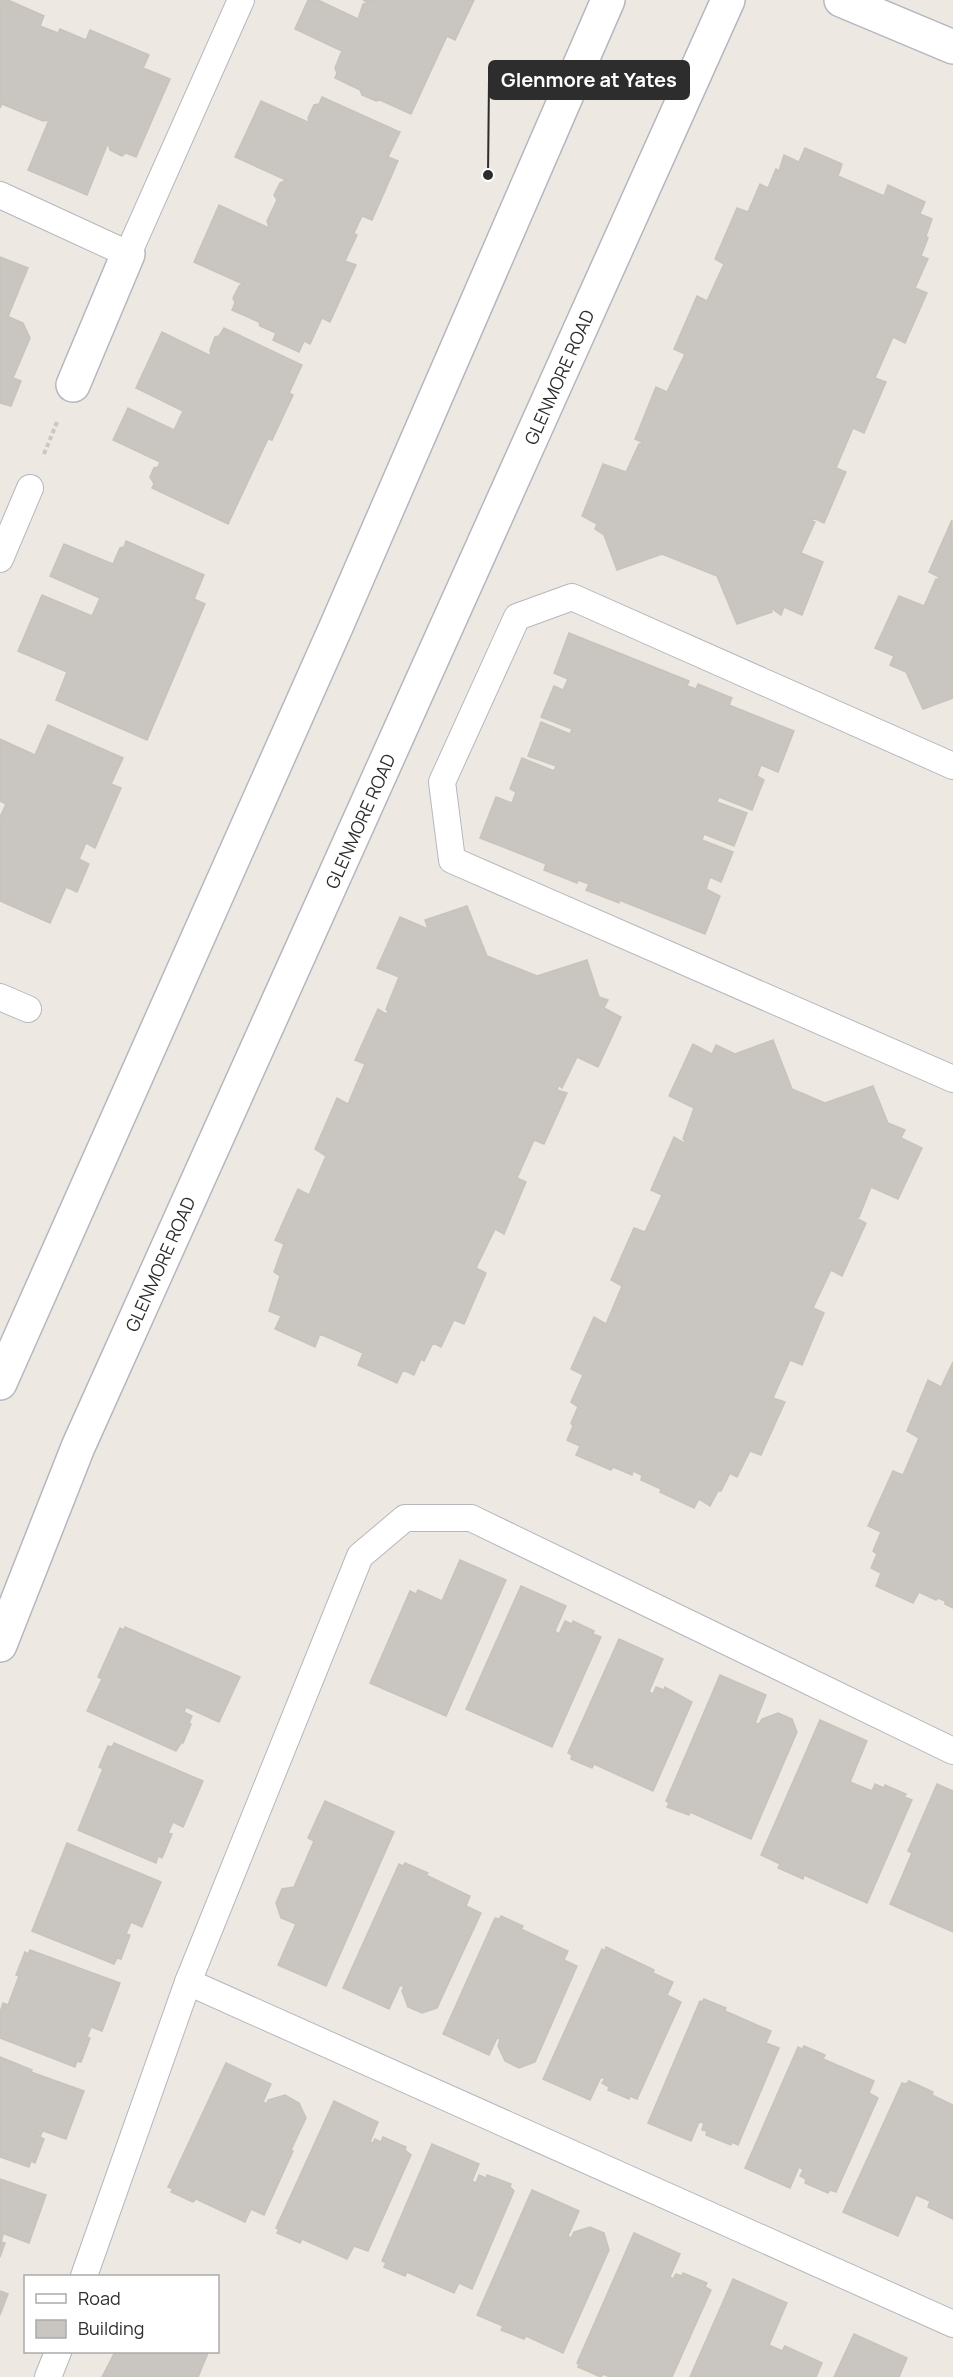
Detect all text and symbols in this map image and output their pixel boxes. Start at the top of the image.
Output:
callout: Glenmore at Yates [489,61,689,99]
text: Glenmore at Yates [501,66,677,93]
street label: GLENMORE ROAD [518,306,600,448]
street label: GLENMORE ROAD [319,750,401,892]
street label: GLENMORE ROAD [119,1193,201,1335]
legend [24,2275,219,2353]
text: Road [78,2286,121,2310]
text: Building [78,2316,144,2340]

